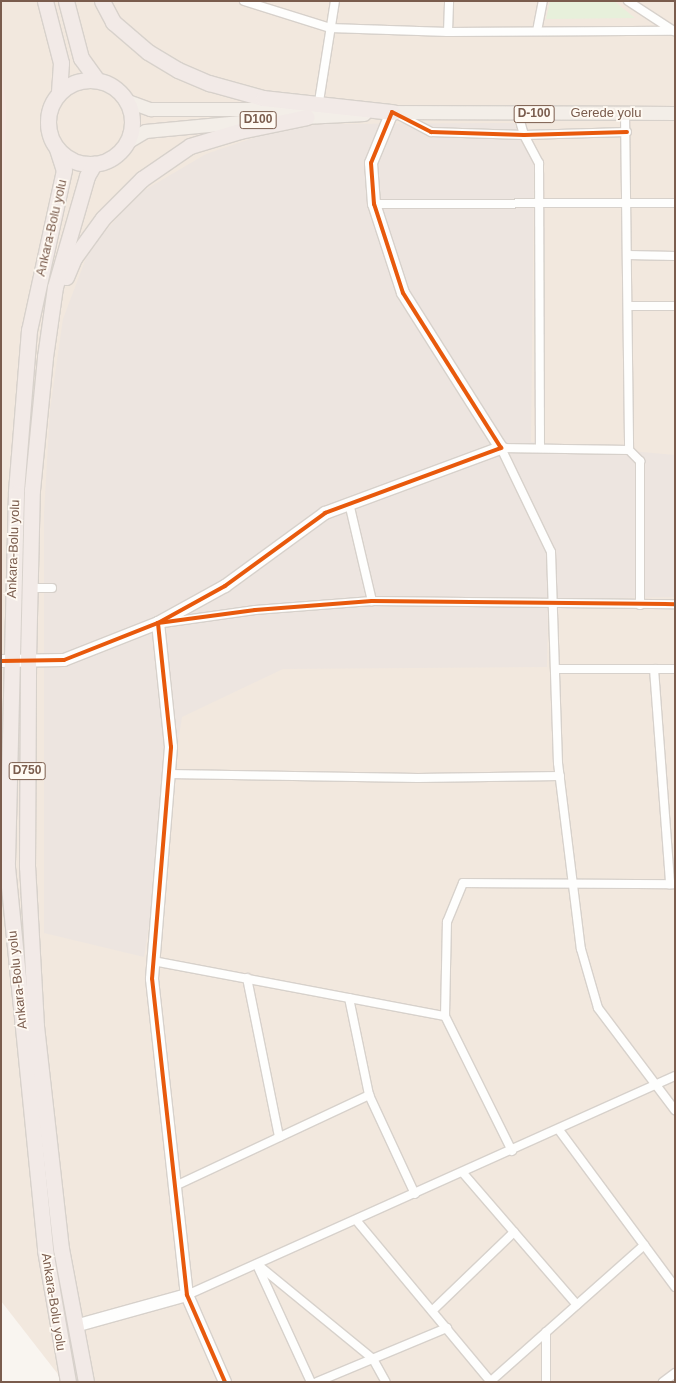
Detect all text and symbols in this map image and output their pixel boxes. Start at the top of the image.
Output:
road number: D-100 [513,104,555,124]
street label: Gerede yolu [571,105,641,121]
road number: D100 [239,110,277,130]
street label: Ankara-Bolu yolu [33,178,71,278]
street label: Ankara-Bolu yolu [4,499,24,599]
road number: D750 [8,761,46,781]
street label: Ankara-Bolu yolu [5,930,31,1030]
street label: Ankara-Bolu yolu [38,1252,68,1352]

